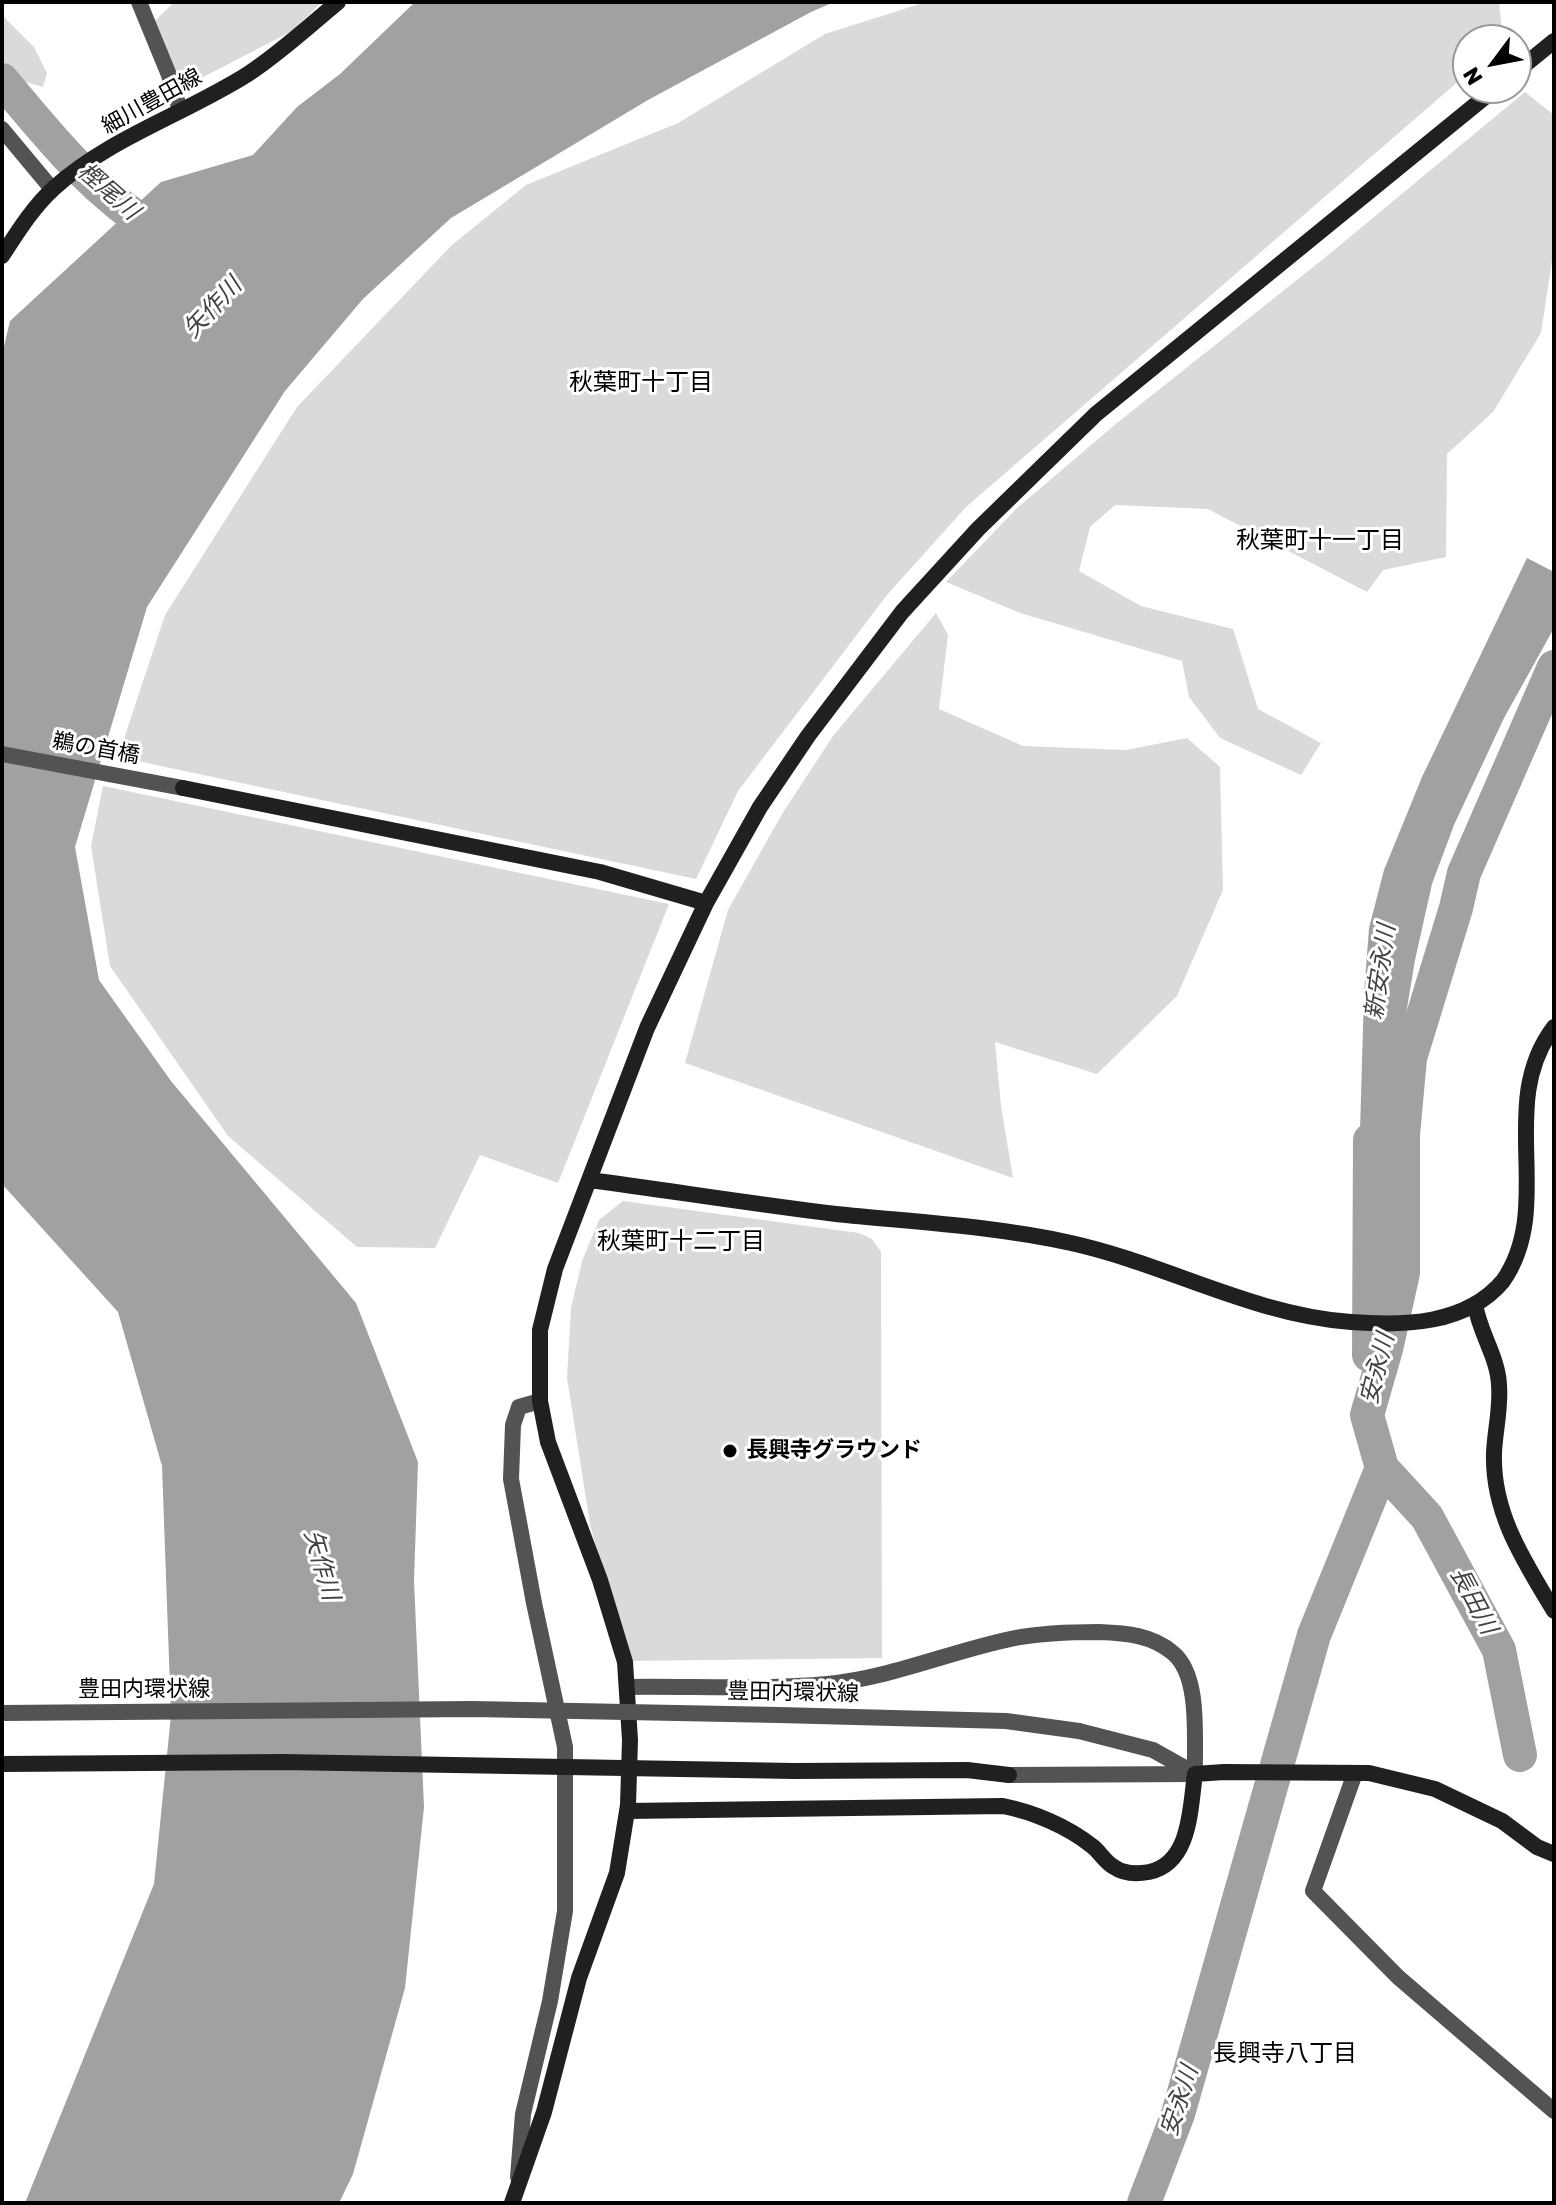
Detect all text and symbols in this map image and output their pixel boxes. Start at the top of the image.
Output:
north arrow [1452,24,1532,104]
text: N [1457,62,1489,90]
street label: 細川豊田線 [97,64,207,140]
water label: 樫尾川 [71,158,145,226]
water label: 矢作川 [178,272,248,344]
district label: 秋葉町十丁目 [569,369,713,397]
district label: 秋葉町十一丁目 [1236,527,1404,555]
street label: 鵜の首橋 [50,728,142,770]
water label: 新安永川 [1360,922,1402,1022]
district label: 秋葉町十二丁目 [597,1228,765,1256]
water label: 安永川 [1355,1331,1401,1407]
place label: 長興寺グラウンド [746,1438,922,1464]
marker: 長興寺グラウンド [721,1442,739,1460]
water label: 矢作川 [297,1526,345,1604]
water label: 長田川 [1443,1562,1503,1640]
street label: 豊田内環状線 [78,1677,210,1703]
street label: 豊田内環状線 [727,1679,859,1707]
district label: 長興寺八丁目 [1213,2040,1357,2068]
water label: 安永川 [1155,2062,1205,2140]

